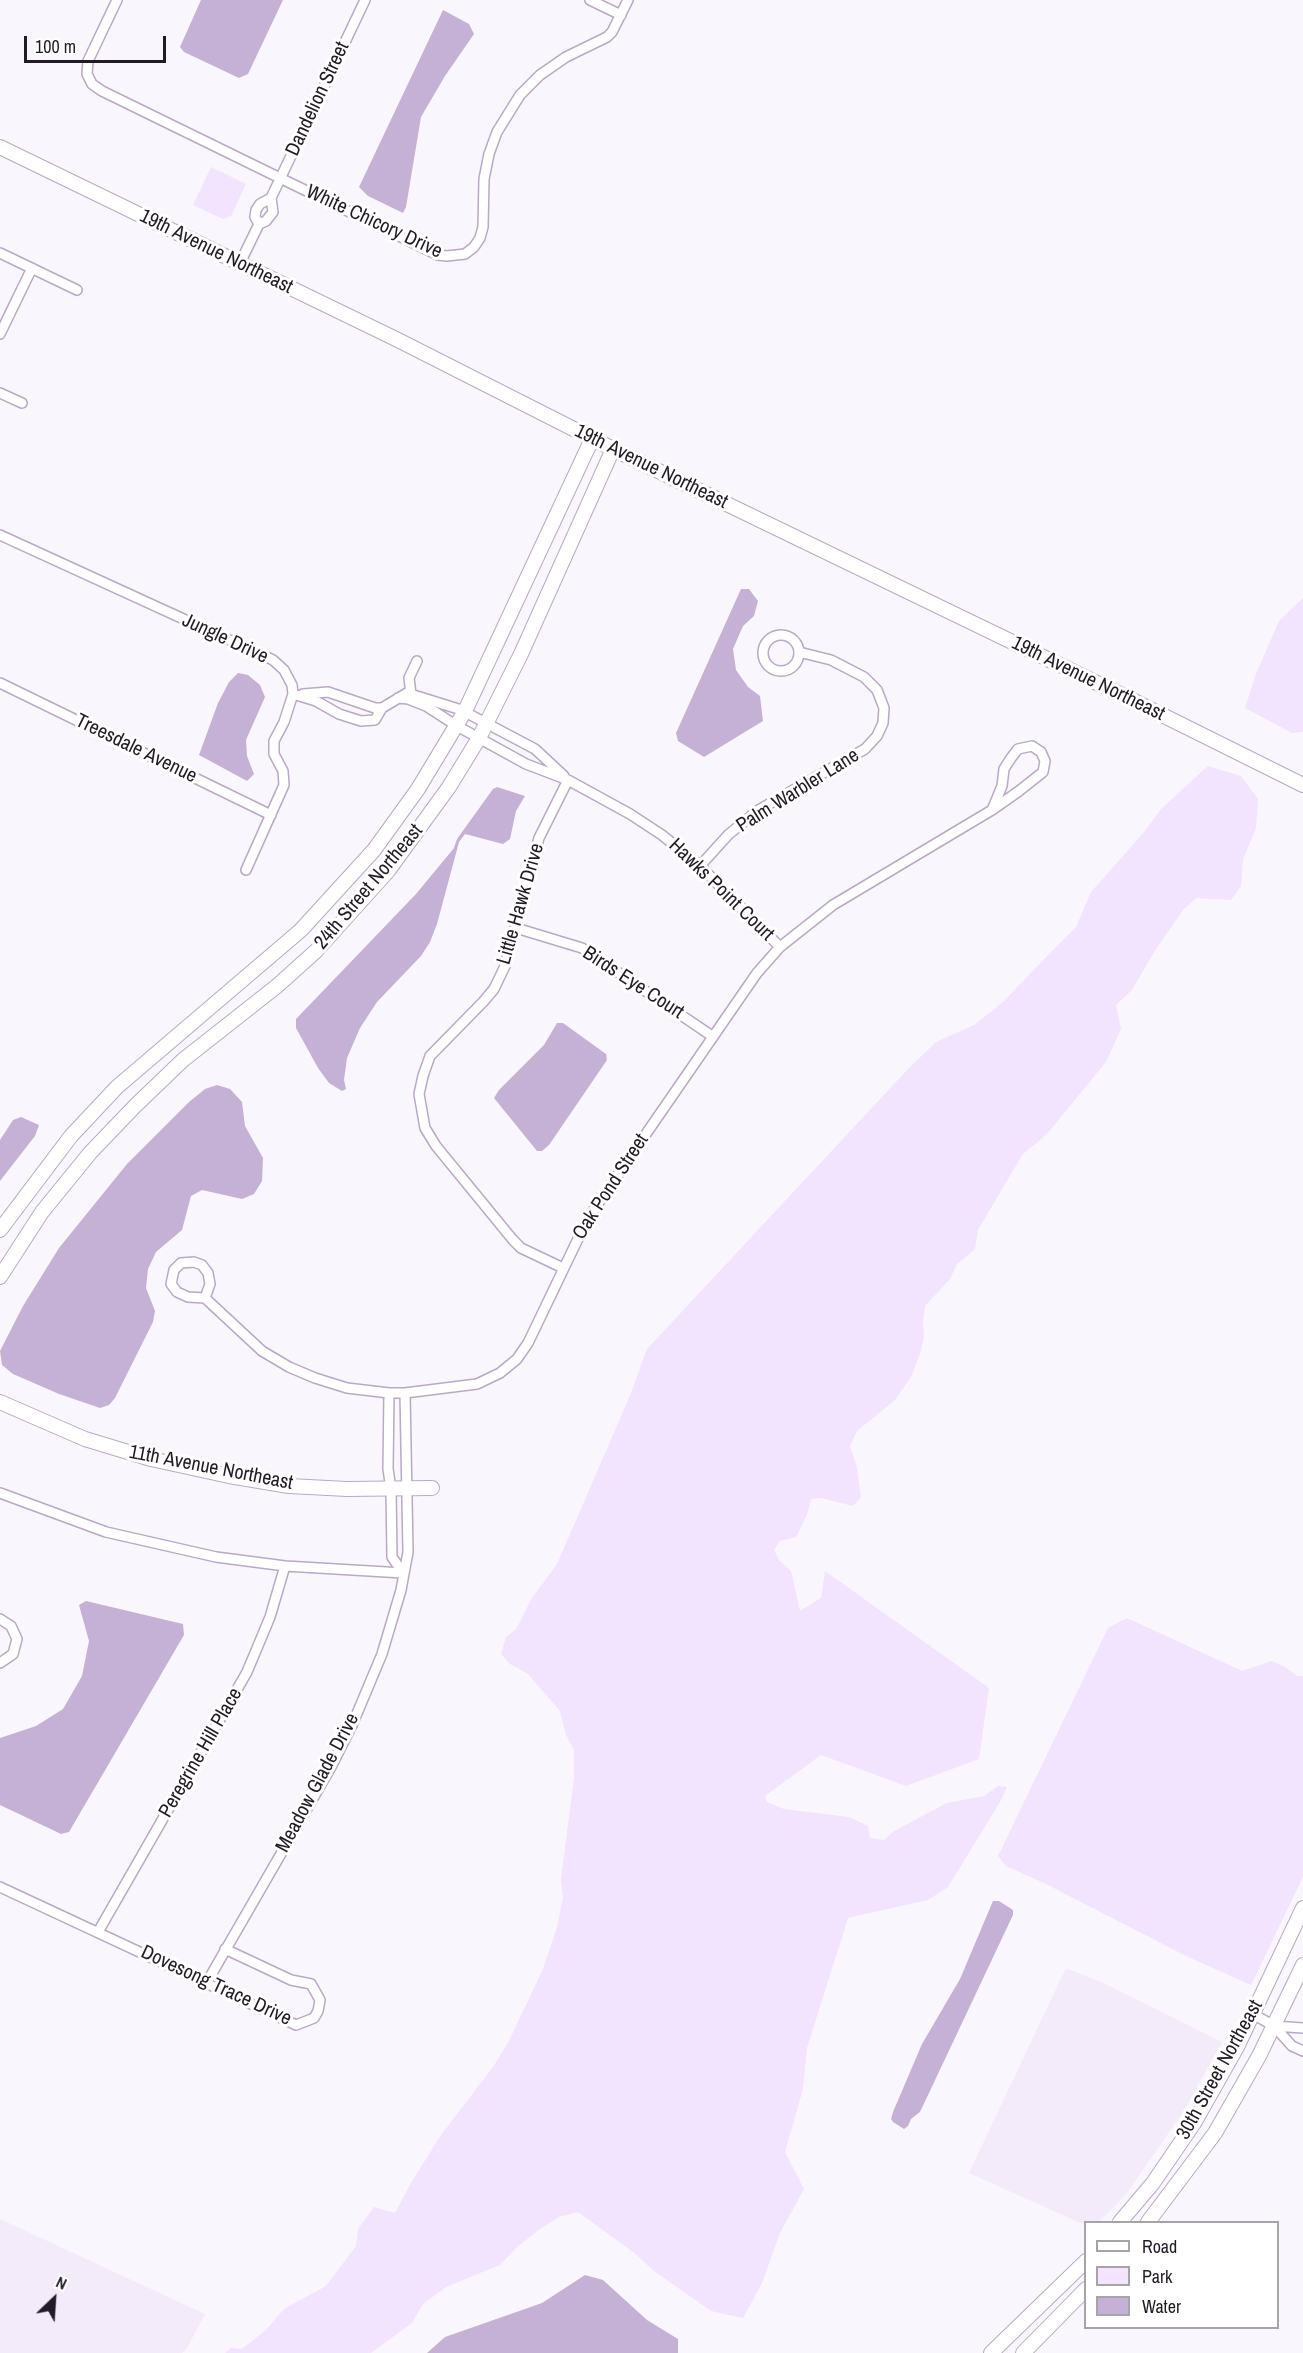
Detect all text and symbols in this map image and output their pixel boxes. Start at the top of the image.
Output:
scale bar [27,24,170,62]
text: 100 m [35,34,76,59]
street label: Dandelion Street [281,38,355,160]
street label: White Chicory Drive [302,180,446,264]
street label: 19th Avenue Northeast [135,205,297,299]
street label: 19th Avenue Northeast [570,420,732,514]
street label: Jungle Drive [178,609,272,669]
street label: 19th Avenue Northeast [1007,632,1169,726]
street label: Treesdale Avenue [71,709,201,789]
street label: Palm Warbler Lane [732,744,864,838]
street label: 24th Street Northeast [310,820,428,954]
street label: Hawks Point Court [663,834,779,946]
street label: Little Hawk Drive [492,841,550,967]
street label: Birds Eye Court [578,941,688,1025]
street label: Oak Pond Street [568,1130,654,1244]
street label: 11th Avenue Northeast [127,1440,295,1496]
street label: Peregrine Hill Place [154,1684,248,1822]
street label: Meadow Glade Drive [271,1709,365,1857]
street label: Dovesong Trace Drive [137,1941,295,2031]
street label: 30th Street Northeast [1172,1996,1268,2144]
legend [1084,2221,1279,2329]
text: Road [1142,2234,1177,2259]
text: Park [1142,2264,1172,2289]
north arrow [24,2269,84,2329]
text: N [53,2271,71,2295]
text: Water [1142,2294,1181,2319]

